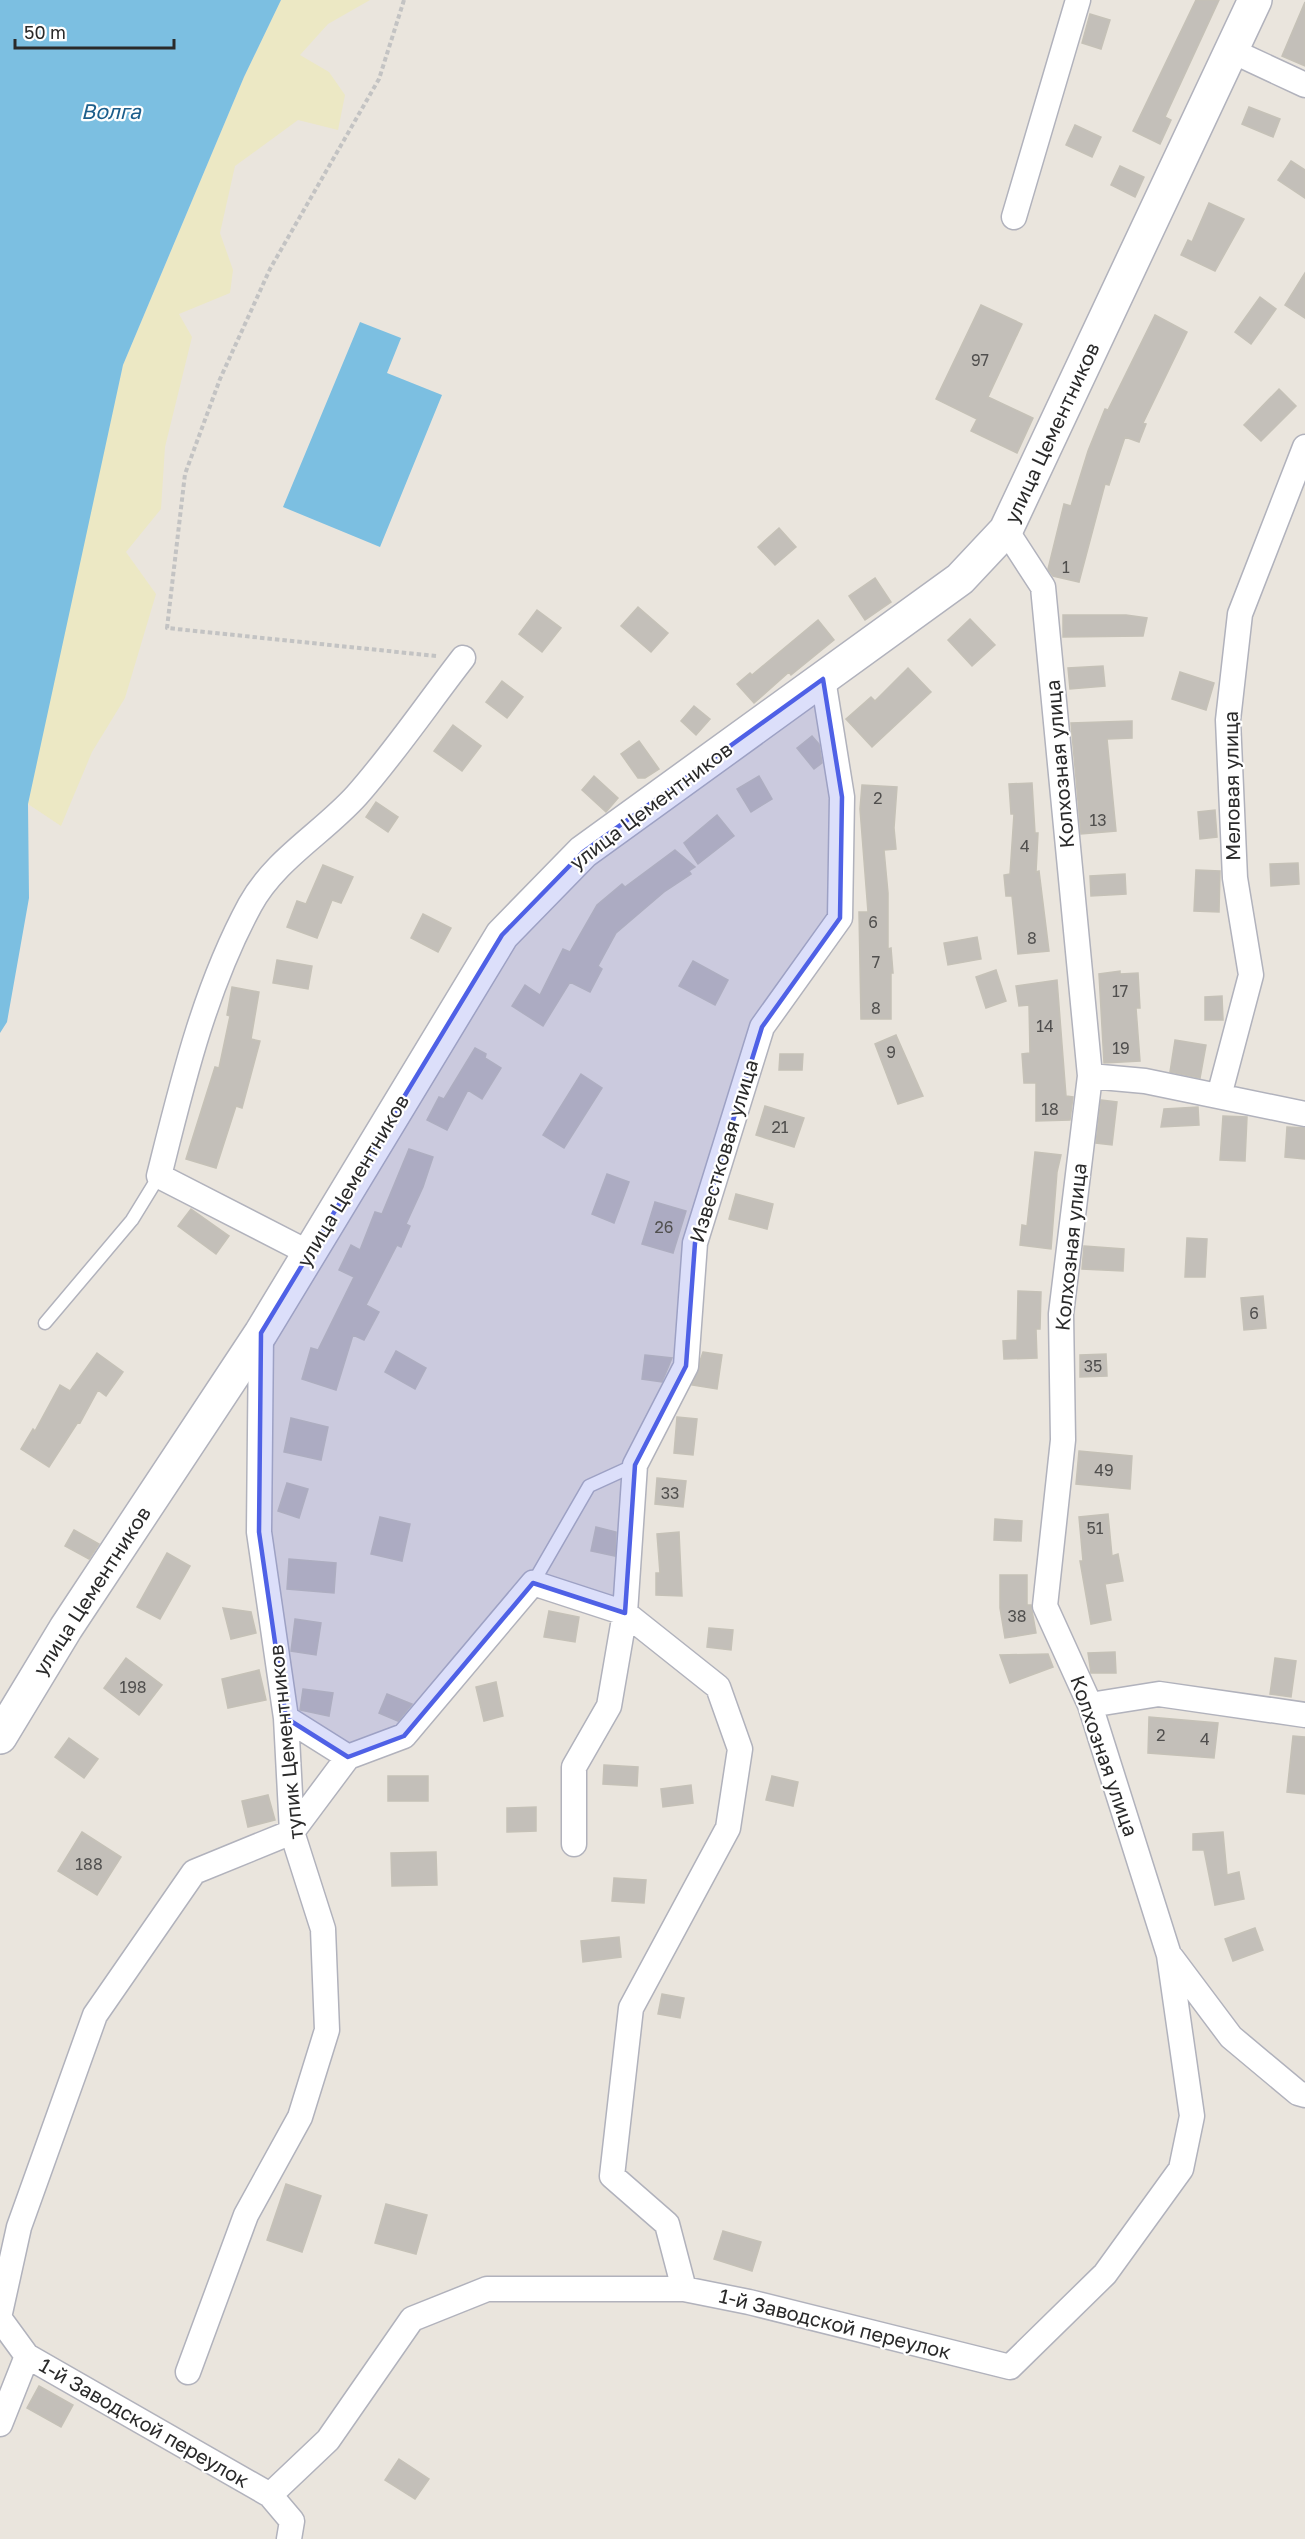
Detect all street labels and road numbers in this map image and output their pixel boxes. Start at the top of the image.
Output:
street label: улица Цементников [999,338,1104,527]
street label: Колхозная улица [1040,679,1078,849]
street label: Меловая улица [1218,711,1244,861]
street label: улица Цементников [564,736,736,874]
street label: Известковая улица [684,1056,762,1245]
street label: улица Цементников [291,1090,413,1271]
street label: Колхозная улица [1049,1162,1091,1332]
street label: улица Цементников [27,1501,155,1680]
street label: тупик Цементников [263,1644,307,1841]
street label: Колхозная улица [1066,1672,1144,1839]
street label: 1-й Заводской переулок [717,2283,954,2363]
street label: 1-й Заводской переулок [35,2352,254,2492]

